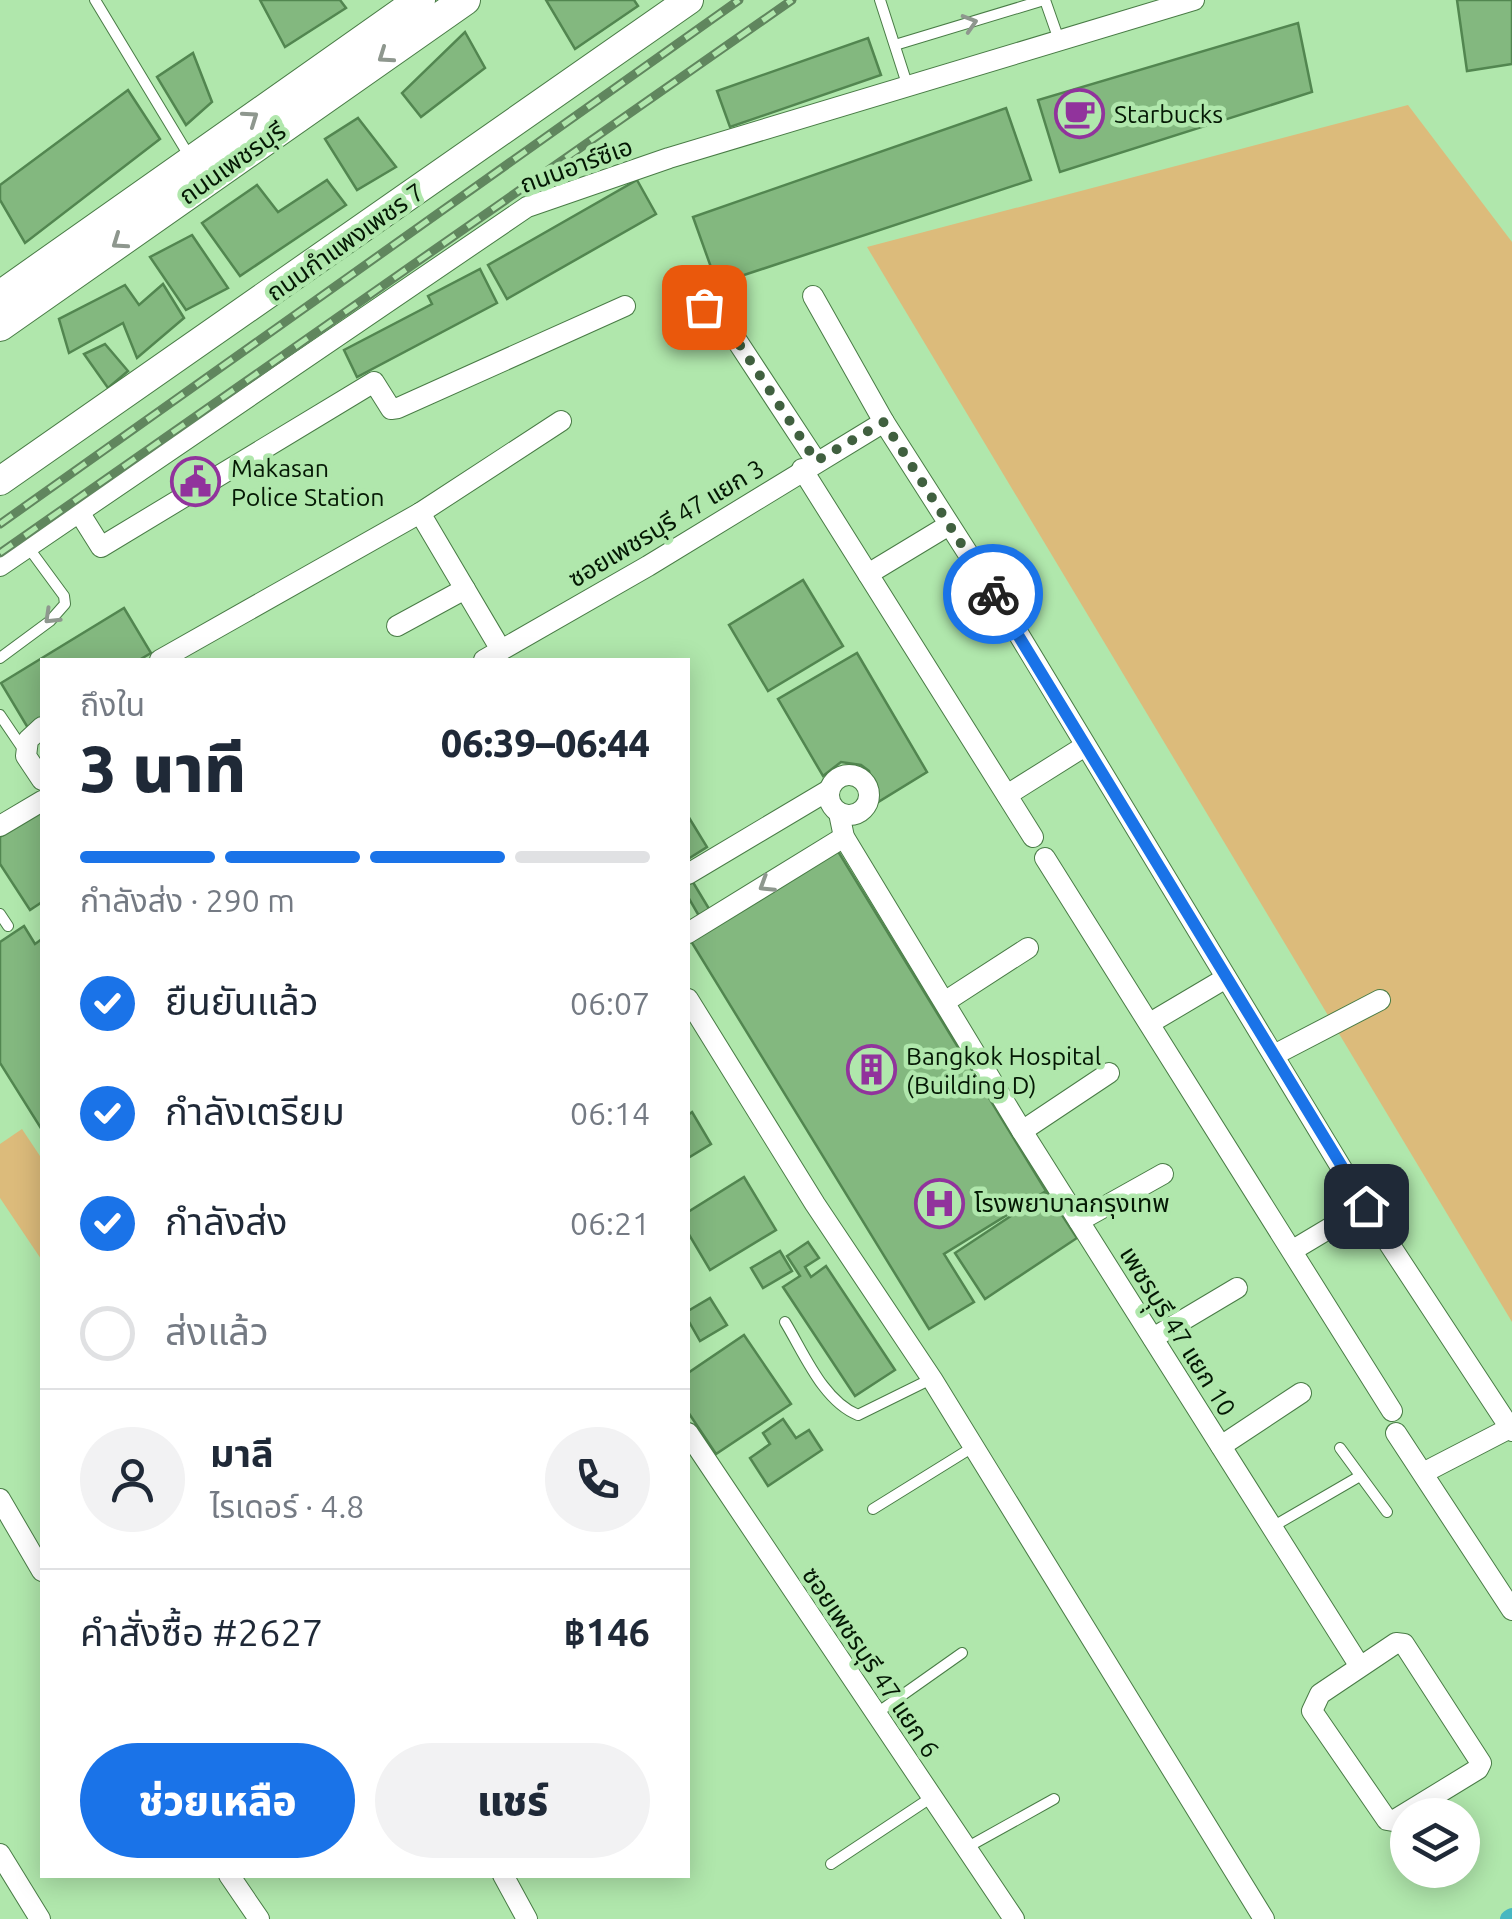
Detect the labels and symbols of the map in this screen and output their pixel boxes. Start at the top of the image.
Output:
one-way arrow [960,14,977,35]
one-way arrow [378,44,397,62]
cafe icon: Starbucks [1053,88,1105,140]
place label: Starbucks [1114,100,1223,128]
one-way arrow [240,112,258,130]
street label: ถนนเพชรบุรี [173,116,292,211]
street label: ถนนอาร์ซีเอ [516,132,636,198]
street label: ถนนกำแพงเพชร 7 [261,177,429,307]
one-way arrow [112,230,130,248]
pin [662,265,747,350]
street label: ซอยเพชรบุรี 47 แยก 3 [563,453,770,594]
place label: Makasan Police Station [231,454,385,511]
public building icon: Makasan Police Station [170,456,222,508]
courier [943,544,1043,644]
one-way arrow [45,605,63,623]
one-way arrow [758,873,776,892]
place label: Bangkok Hospital (Building D) [906,1042,1101,1099]
building icon: Bangkok Hospital (Building D) [845,1044,897,1096]
pin [1324,1164,1409,1249]
hospital icon: โรงพยาบาลกรุงเทพ [913,1177,965,1229]
place label: โรงพยาบาลกรุงเทพ [974,1189,1170,1219]
street label: เพชรบุุรี 47 แยก 10 [1107,1241,1241,1426]
street label: ซอยเพชรบุรี 47 แยก 6 [795,1562,945,1764]

